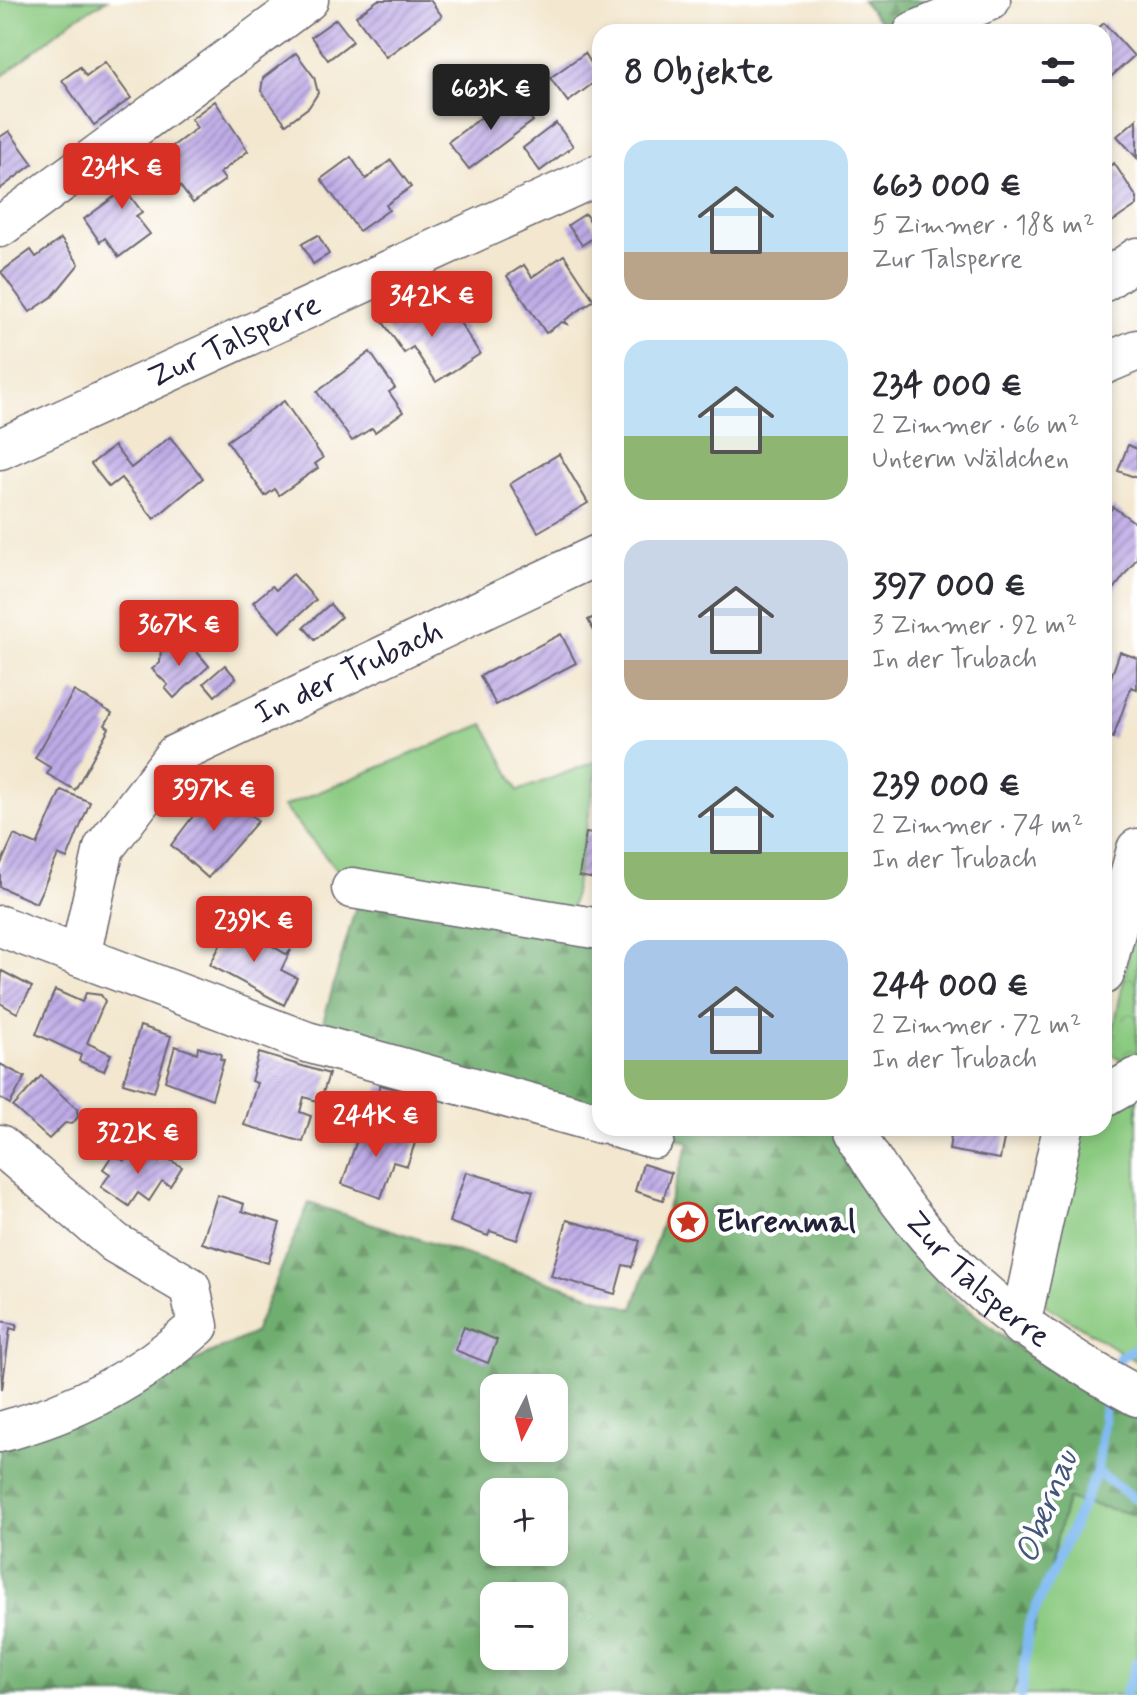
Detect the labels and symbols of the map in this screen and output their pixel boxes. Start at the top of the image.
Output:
pin: 663K € [426,64,556,132]
pin: 234K € [57,143,187,211]
pin: 342K € [367,271,497,339]
street label: Zur Talsperre [141,284,328,399]
pin: 367K € [114,600,244,668]
street label: In der Trubach [248,610,450,735]
pin: 397K € [149,765,279,833]
pin: 239K € [189,896,319,964]
pin: 244K € [311,1091,441,1159]
pin: 322K € [73,1108,203,1176]
place icon: Ehrenmal [667,1201,709,1243]
place label: Ehrenmal [716,1201,856,1243]
street label: Zur Talsperre [894,1202,1058,1358]
north arrow [480,1374,568,1462]
water label: Obernau [1005,1442,1090,1570]

